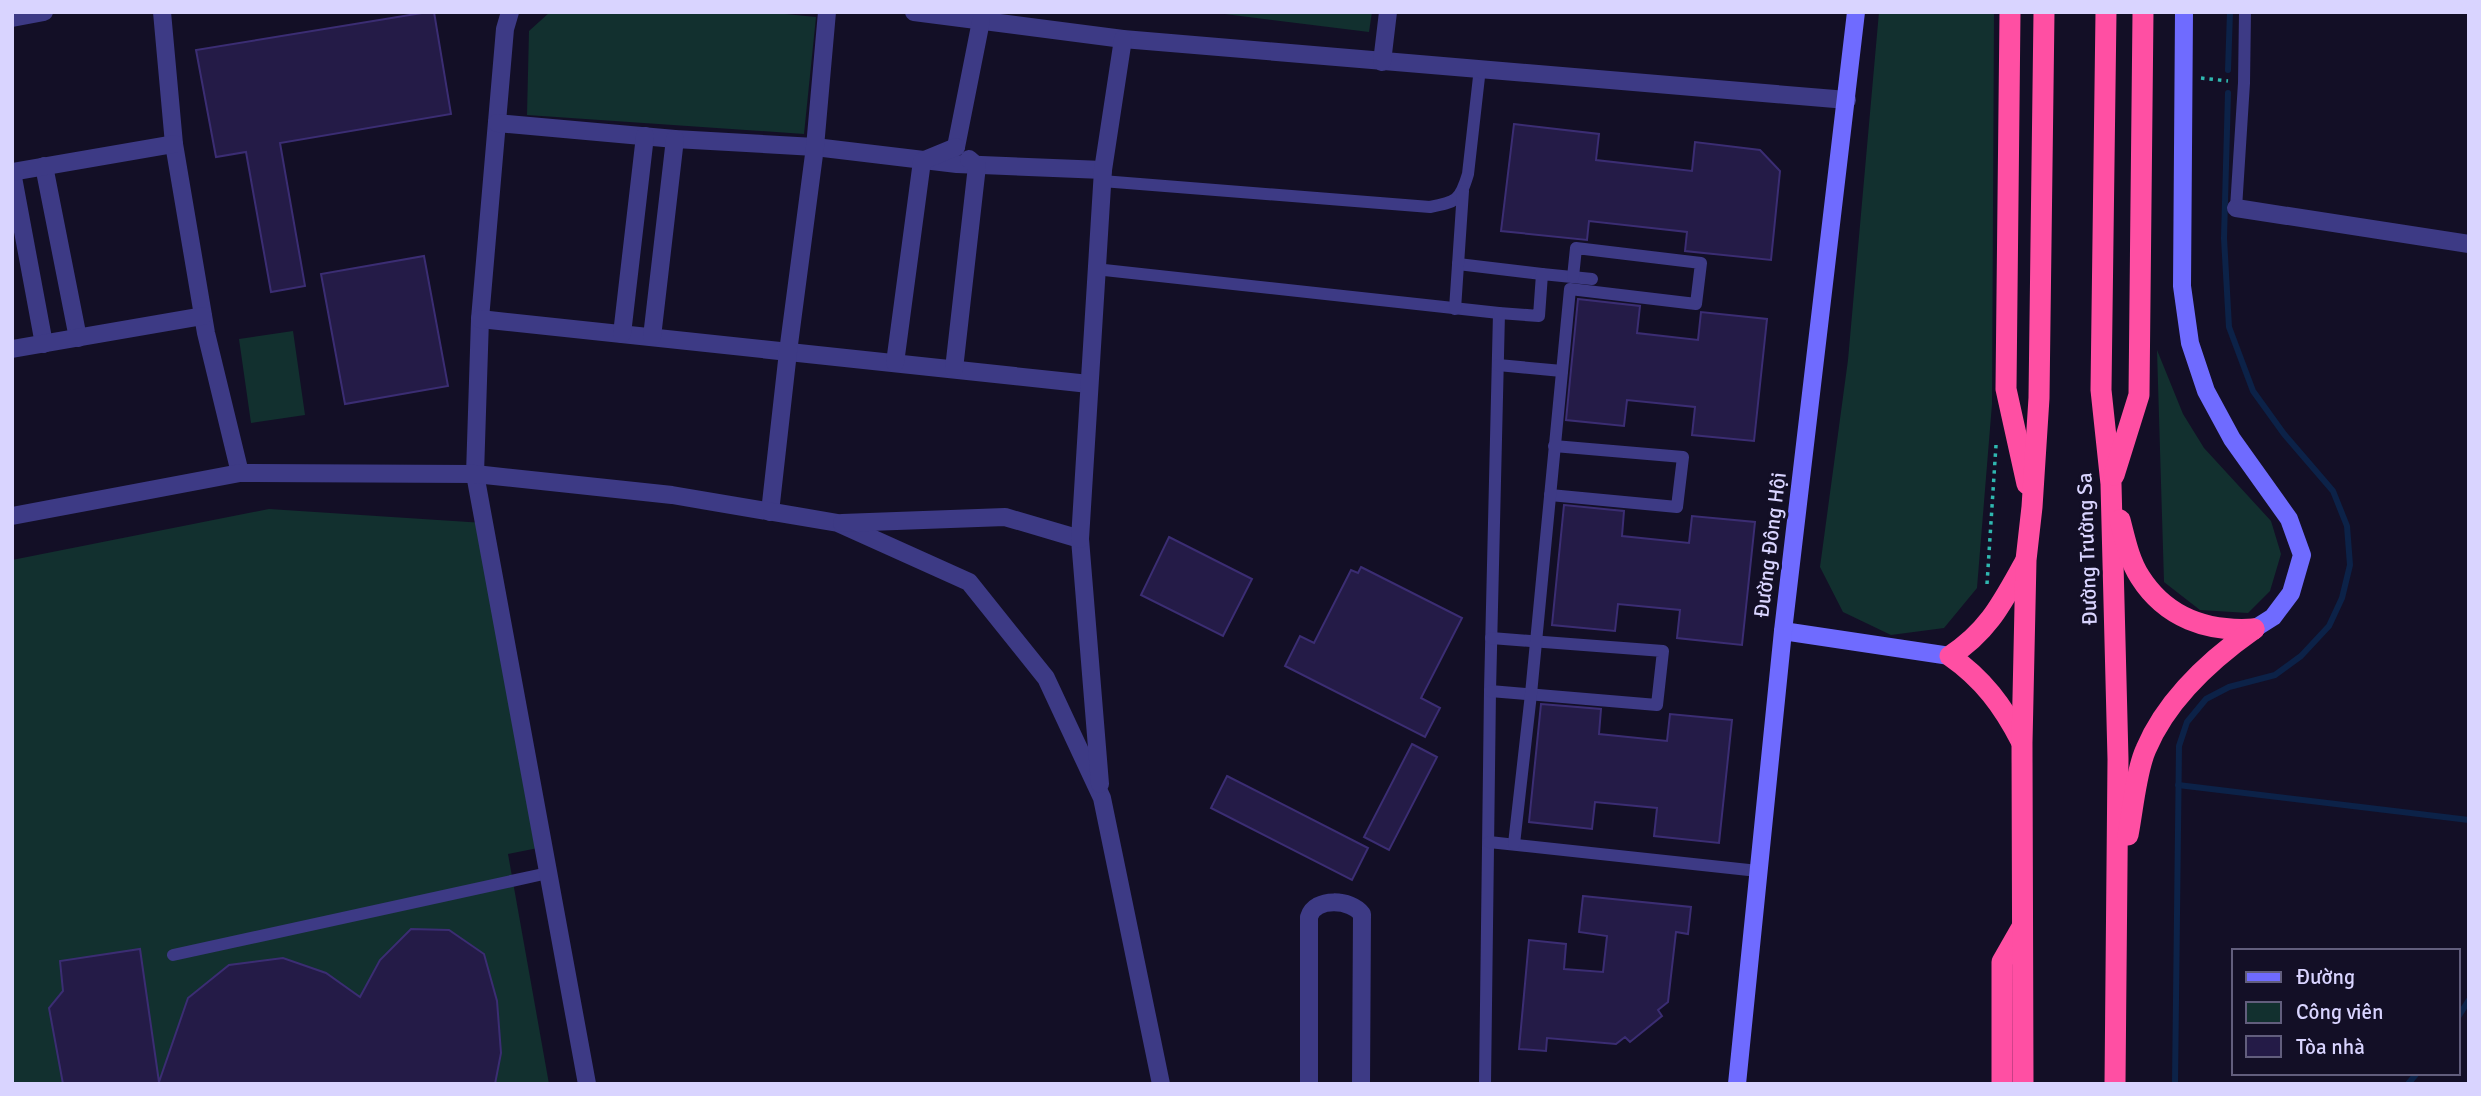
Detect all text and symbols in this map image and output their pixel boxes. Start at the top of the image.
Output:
street label: Đường Đông Hội [1748,471,1792,619]
street label: Đường Trường Sa [2071,472,2103,626]
legend [2232,949,2460,1075]
text: Đường [2296,964,2355,990]
text: Công viên [2296,999,2384,1025]
text: Tòa nhà [2296,1034,2365,1060]

